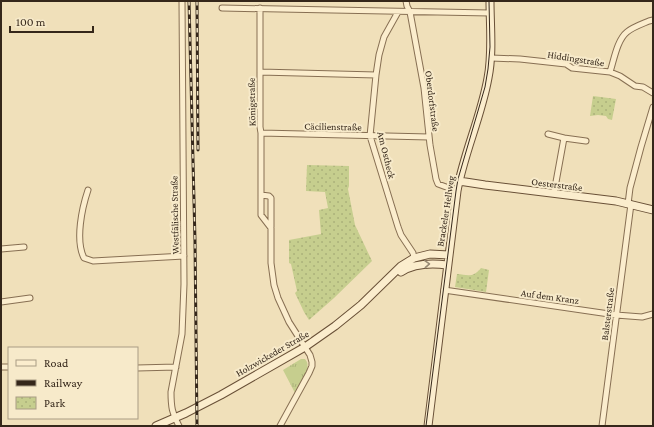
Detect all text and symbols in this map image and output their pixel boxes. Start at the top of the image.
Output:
scale bar [10,8,93,34]
text: 100 m [16,15,46,29]
street label: Hiddingstraße [547,49,606,69]
street label: Oberdorfstraße [423,70,442,133]
street label: Königstraße [246,77,257,126]
street label: Cäcilienstraße [304,120,362,133]
street label: Am Ostheck [375,130,398,180]
street label: Westfälische Straße [168,175,181,254]
street label: Brackeler Hellweg [434,175,457,247]
street label: Oesterstraße [531,176,584,193]
one-way arrow [424,259,430,268]
street label: Auf dem Kranz [520,287,580,306]
street label: Balsterstraße [599,287,616,341]
street label: Holzwickeder Straße [234,328,311,379]
legend [8,347,138,419]
text: Road [44,356,69,370]
text: Railway [44,376,83,390]
text: Park [44,396,66,410]

